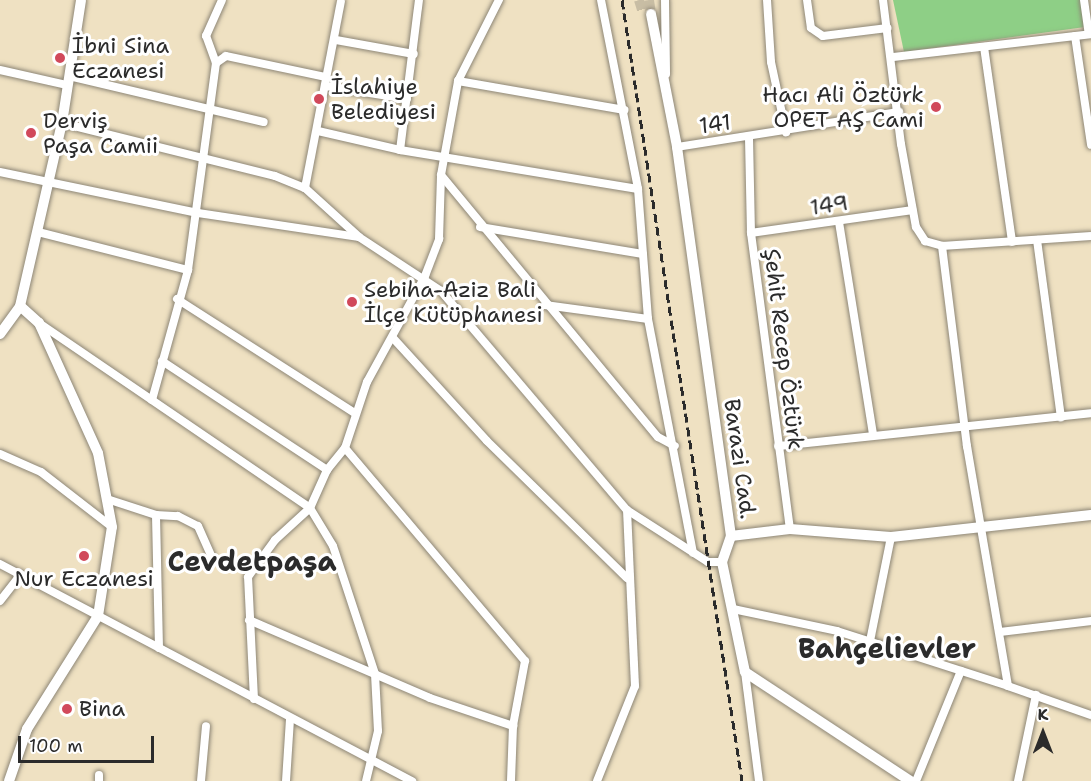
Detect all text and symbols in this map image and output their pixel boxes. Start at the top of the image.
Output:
place label: İbni Sina Eczanesi [72,32,169,84]
marker: İbni Sina Eczanesi [53,51,67,65]
place label: İslahiye Belediyesi [331,73,436,124]
place label: Hacı Ali Öztürk OPET AŞ Cami [762,81,924,132]
marker: İslahiye Belediyesi [312,92,326,106]
marker: Hacı Ali Öztürk OPET AŞ Cami [929,100,943,114]
place label: Derviş Paşa Camii [43,107,158,158]
street label: 141 [697,109,733,139]
marker: Derviş Paşa Camii [24,126,38,140]
street label: 149 [808,189,850,221]
street label: Şehit Recep Öztürk [759,247,809,451]
place label: Sebiha-Aziz Bali İlçe Kütüphanesi [364,276,543,328]
marker: Sebiha-Aziz Bali İlçe Kütüphanesi [345,295,359,309]
street label: Barazi Cad. [719,397,761,521]
district label: Cevdetpaşa [167,544,337,578]
marker: Nur Eczanesi [77,549,91,563]
place label: Nur Eczanesi [14,566,154,592]
district label: Bahçelievler [798,631,976,665]
place label: Bina [79,696,125,722]
marker: Bina [60,702,74,716]
north arrow [1013,703,1073,763]
text: K [1038,704,1048,725]
scale bar [21,724,158,762]
text: 100 m [29,734,83,758]

